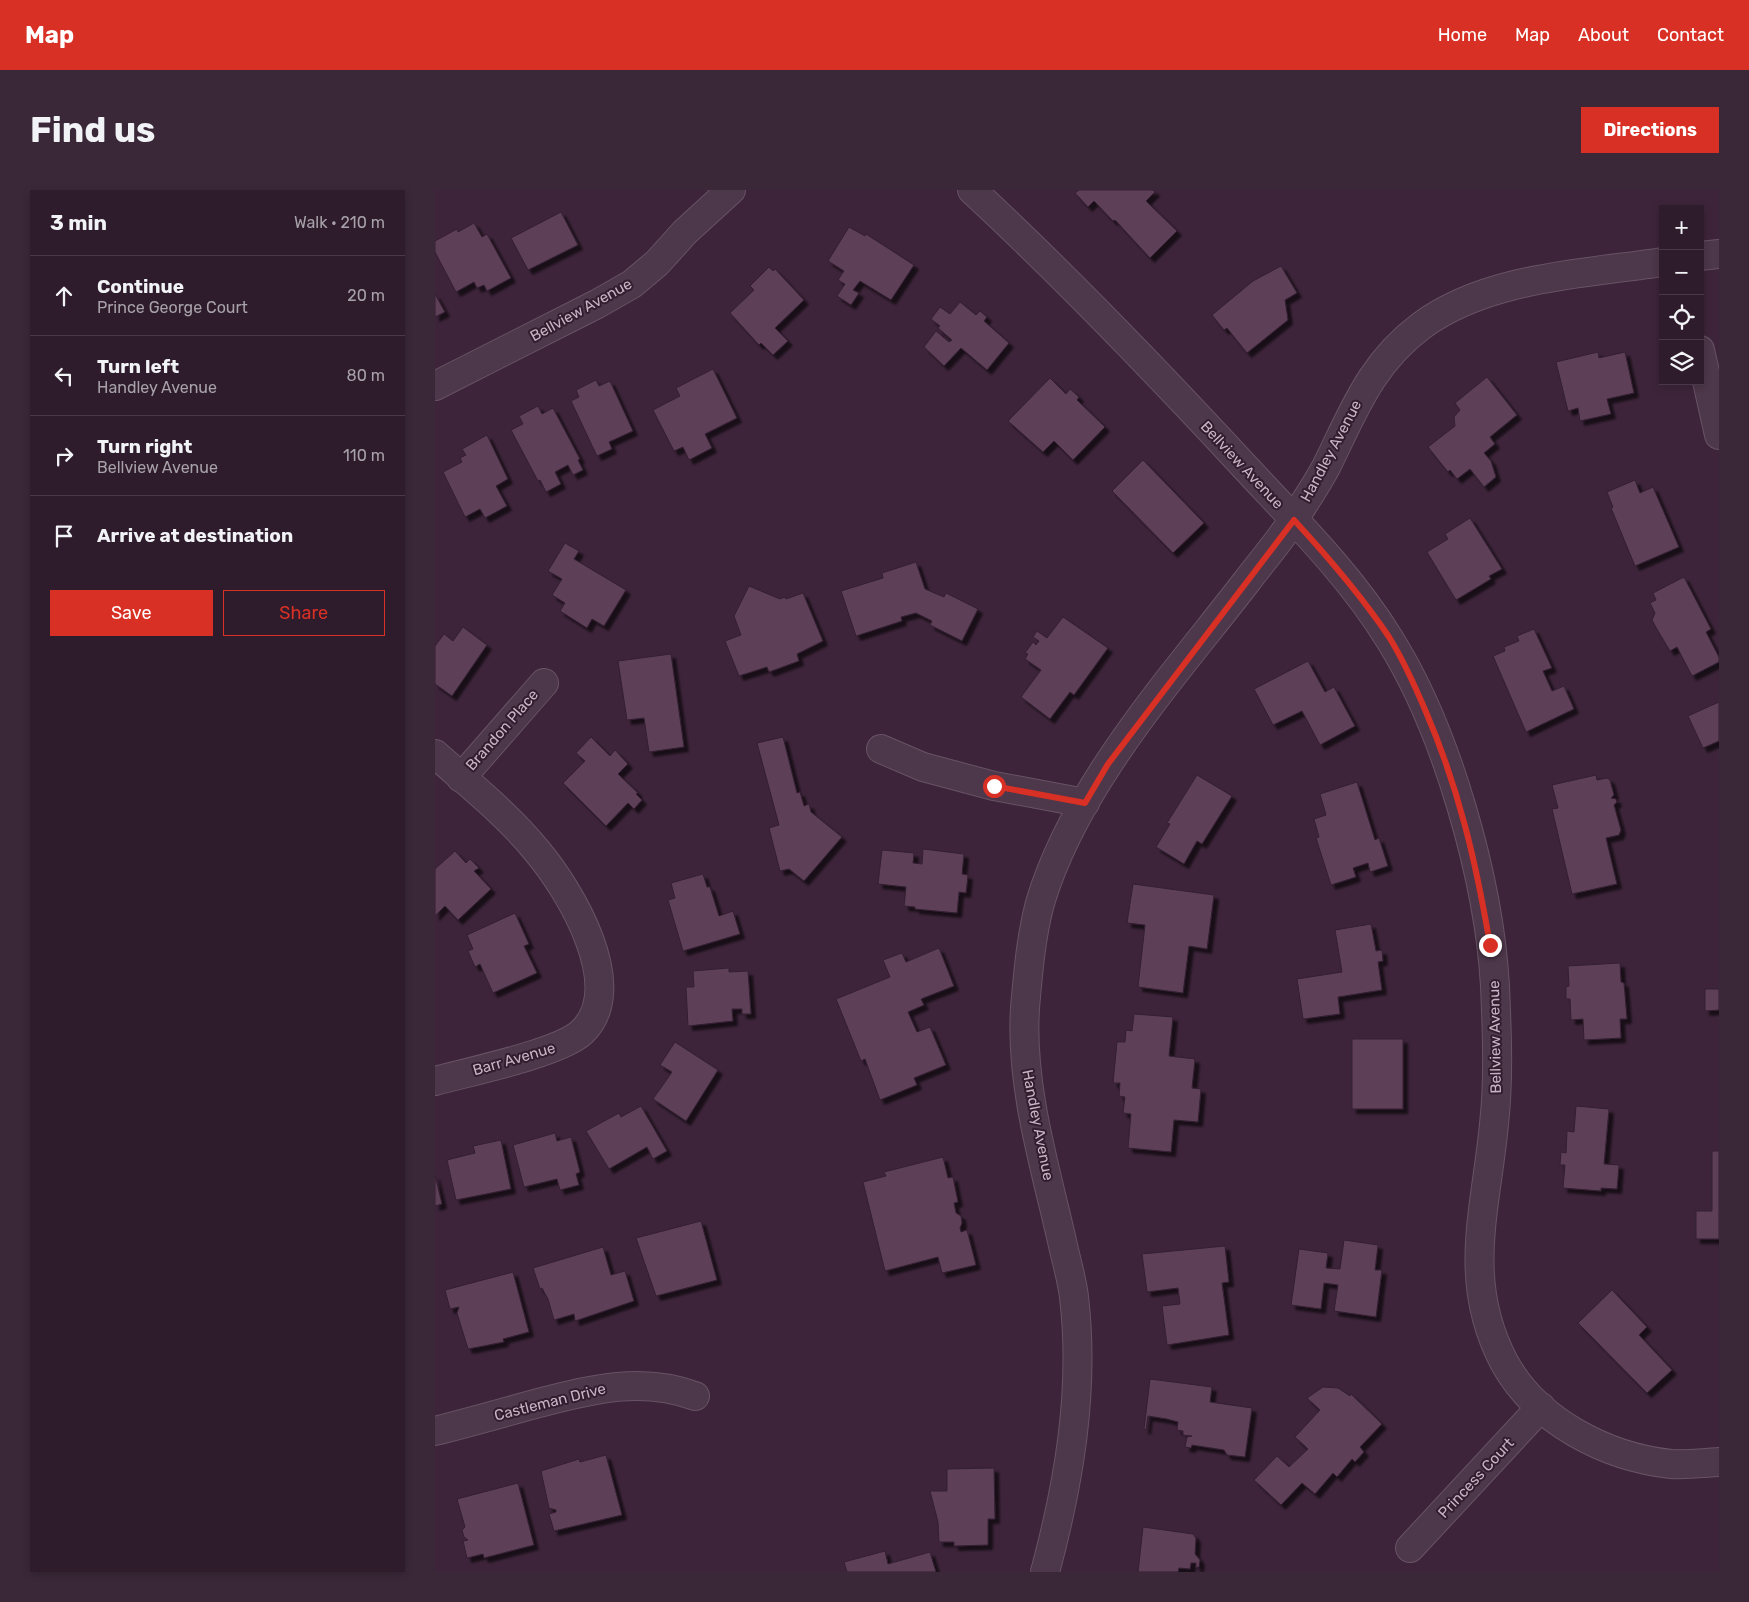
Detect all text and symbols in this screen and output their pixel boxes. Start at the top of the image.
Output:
text: Map [25,21,74,49]
text: Home [1438,24,1487,46]
text: Map [1515,24,1550,46]
text: About [1578,24,1629,46]
text: Contact [1657,24,1724,46]
button: Directions [1581,107,1719,153]
text: Find us [30,109,155,151]
map controls [1659,205,1704,385]
button: + [1659,205,1704,250]
text: 3 min [50,210,107,235]
text: Walk · 210 m [294,213,385,232]
button: − [1659,250,1704,295]
text: Continue [97,275,184,298]
street label: Bellview Avenue [527,275,635,345]
icon: ahead [50,282,78,310]
text: 20 m [347,286,385,305]
button: locate [1659,295,1704,340]
text: Prince George Court [97,298,248,317]
button: layers [1659,340,1704,385]
text: Turn left [97,355,179,378]
icon: left [50,362,78,390]
text: 80 m [347,366,385,385]
text: Handley Avenue [97,378,217,397]
street label: Handley Avenue [1297,397,1365,505]
street label: Bellview Avenue [1197,417,1287,513]
text: Turn right [97,435,192,458]
icon: right [50,442,78,470]
text: 110 m [343,446,385,465]
text: Bellview Avenue [97,458,218,477]
icon: arrive [50,522,78,550]
text: Arrive at destination [97,524,293,547]
button: Save [50,590,213,636]
button: Share [223,590,385,636]
street label: Brandon Place [462,686,542,774]
route start [983,775,1006,798]
route end [1479,934,1502,957]
street label: Bellview Avenue [1485,980,1505,1094]
street label: Barr Avenue [471,1039,557,1079]
street label: Handley Avenue [1018,1068,1058,1182]
street label: Castleman Drive [492,1379,608,1425]
street label: Princess Court [1434,1434,1518,1522]

